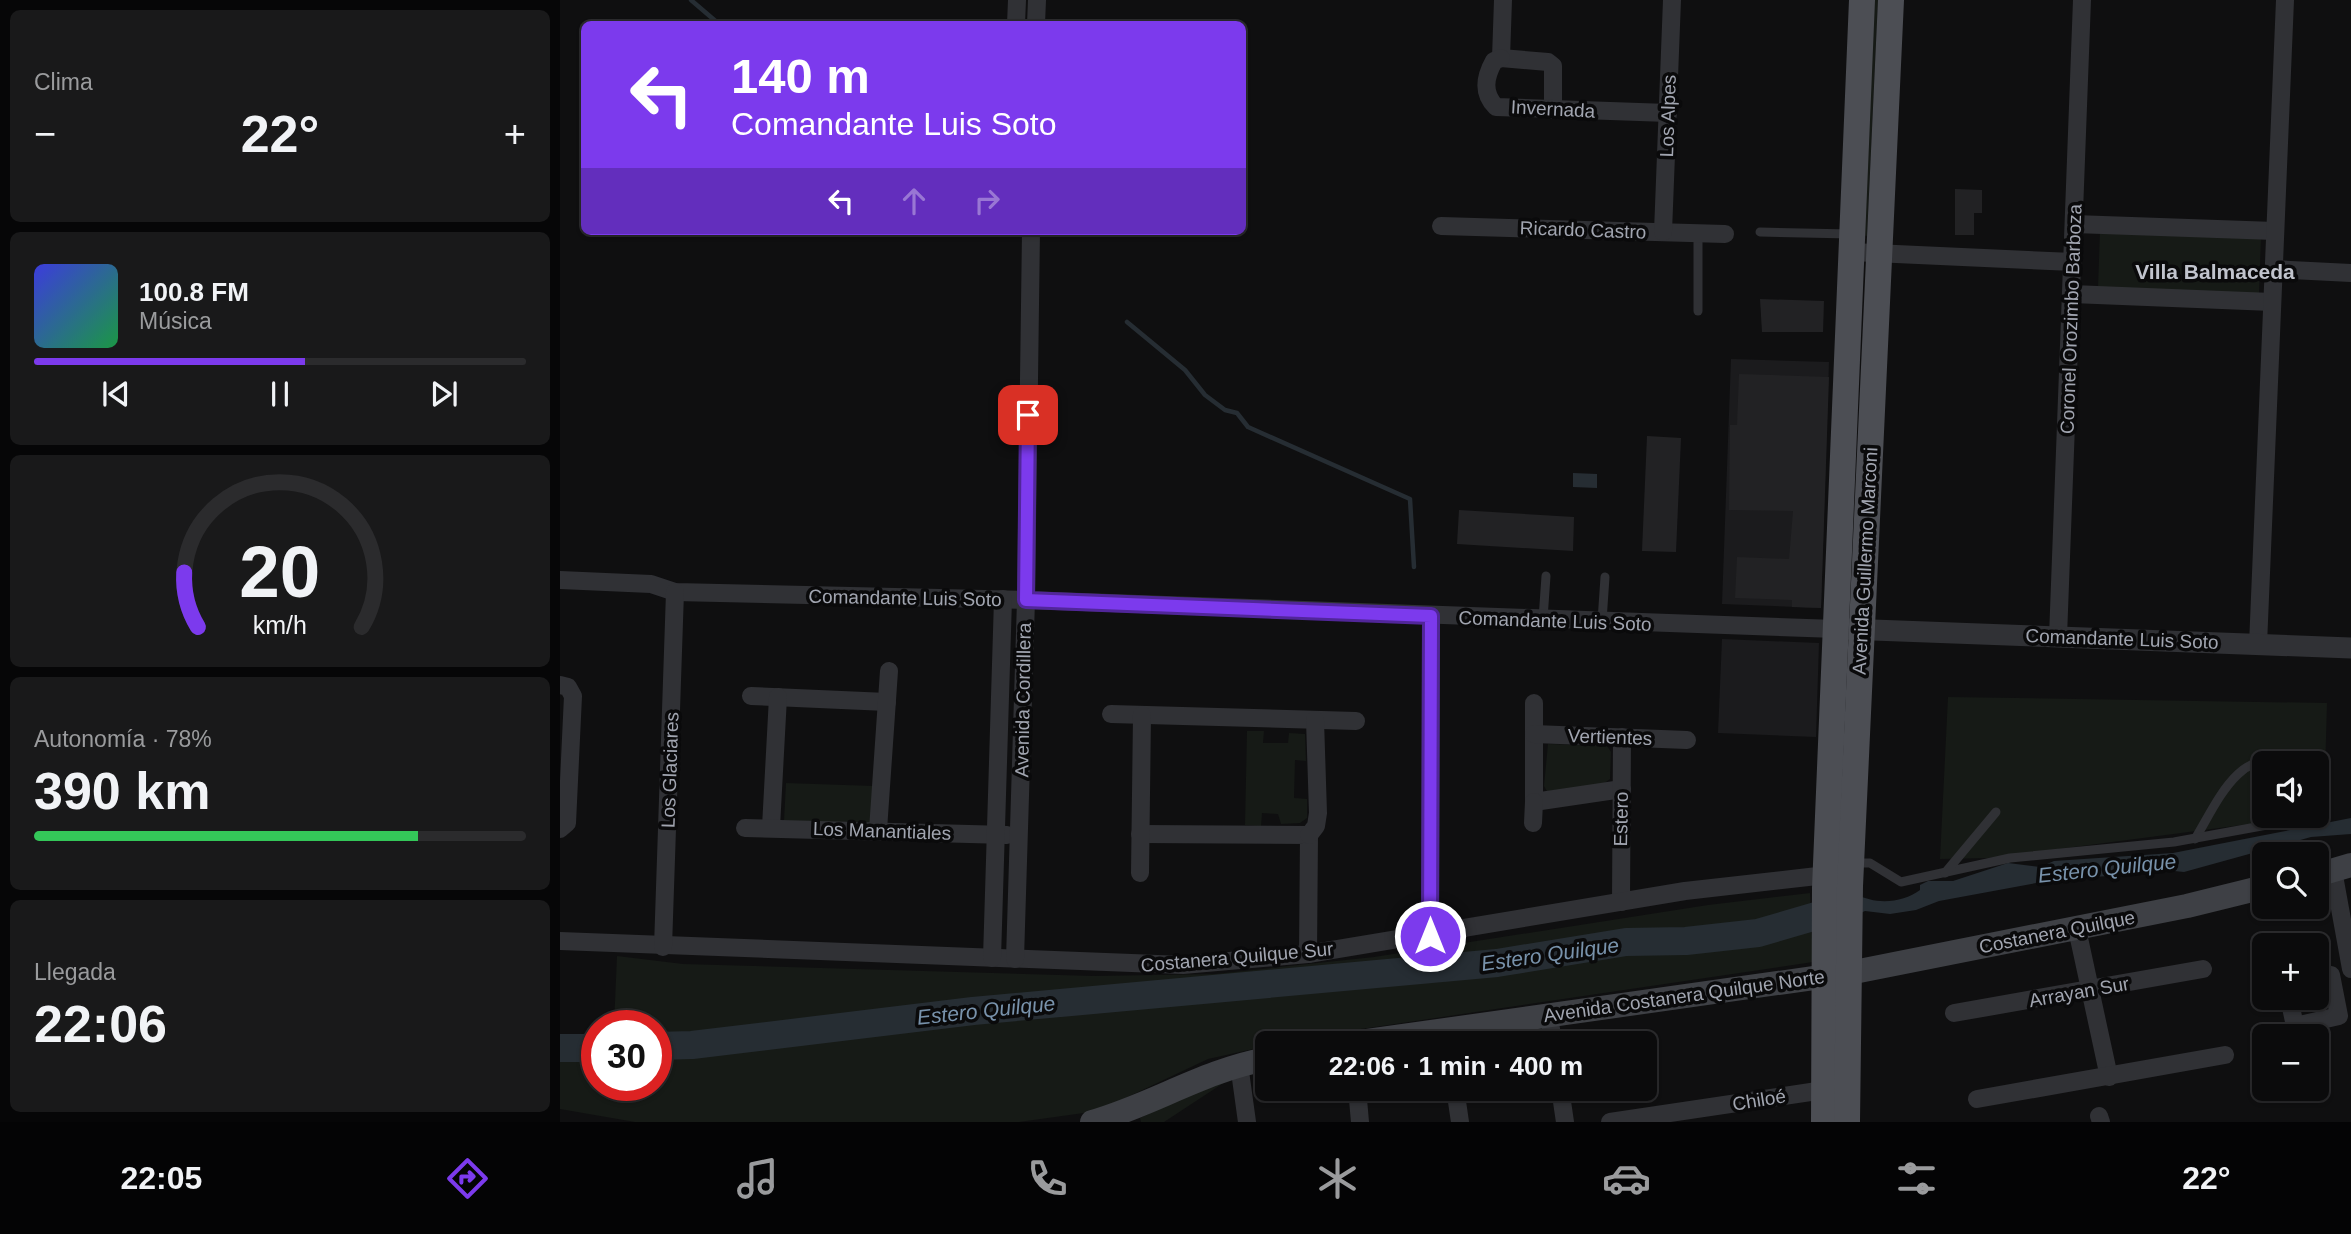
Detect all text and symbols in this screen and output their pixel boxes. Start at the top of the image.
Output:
icon: left [616,49,707,140]
text: 140 m [731,49,870,103]
text: Clima [34,69,93,95]
street label: Los Alpes [1656,74,1680,158]
street label: Invernada [1510,96,1596,122]
text: 22° [241,105,319,163]
text: Comandante Luis Soto [731,106,1057,142]
text: − [34,113,56,155]
text: + [504,113,526,155]
icon: left [822,182,860,220]
icon: ahead [895,182,933,220]
icon: right [968,182,1006,220]
street label: Coronel Orozimbo Barboza [2056,203,2086,434]
street label: Ricardo Castro [1519,217,1647,243]
district label: Villa Balmaceda [2135,260,2295,283]
text: 100.8 FM [139,277,249,307]
text: Música [139,308,212,334]
icon: previous [97,375,135,413]
icon: pause [261,375,299,413]
icon: next [425,375,463,413]
pin [998,385,1058,445]
icon: arrive [1009,396,1047,434]
street label: Avenida Guillermo Marconi [1849,447,1881,675]
text: 20 [240,531,320,612]
street label: Comandante Luis Soto [808,586,1002,610]
street label: Comandante Luis Soto [1458,607,1652,635]
text: km/h [253,611,307,639]
street label: Avenida Cordillera [1011,622,1035,778]
street label: Comandante Luis Soto [2025,625,2219,653]
street label: Los Glaciares [657,712,683,828]
street label: Vertientes [1567,725,1653,749]
text: Autonomía · 78% [34,726,212,752]
map controls [2252,751,2329,1101]
button: sound [2252,751,2329,828]
text: 390 km [34,762,210,820]
street label: Estero [1610,791,1632,847]
street label: Los Manantiales [812,818,952,844]
button: search [2252,842,2329,919]
water label: Estero Quilque [2037,849,2177,887]
position arrow [1393,899,1467,973]
street label: Costanera Quilque [1977,907,2137,957]
water label: Estero Quilque [1480,933,1620,975]
button: + [2252,933,2329,1010]
street label: Costanera Quilque Sur [1140,938,1335,976]
text: Llegada [34,959,116,985]
street label: Avenida Costanera Quilque Norte [1542,966,1826,1026]
street label: Arrayan Sur [2027,973,2131,1011]
water label: Estero Quilque [916,991,1056,1029]
text: 22:06 [34,995,167,1053]
speed limit sign: 30 [581,1010,672,1101]
button: − [2252,1024,2329,1101]
text: 22:06 · 1 min · 400 m [1329,1051,1583,1081]
street label: Chiloé [1731,1085,1787,1115]
icon: directions [443,1154,492,1203]
icon: music [733,1154,782,1203]
icon: phone [1023,1154,1072,1203]
icon: climate [1313,1154,1362,1203]
icon: car [1602,1154,1651,1203]
icon: filters [1892,1154,1941,1203]
text: 22:05 [120,1160,202,1196]
text: 22° [2182,1160,2231,1196]

